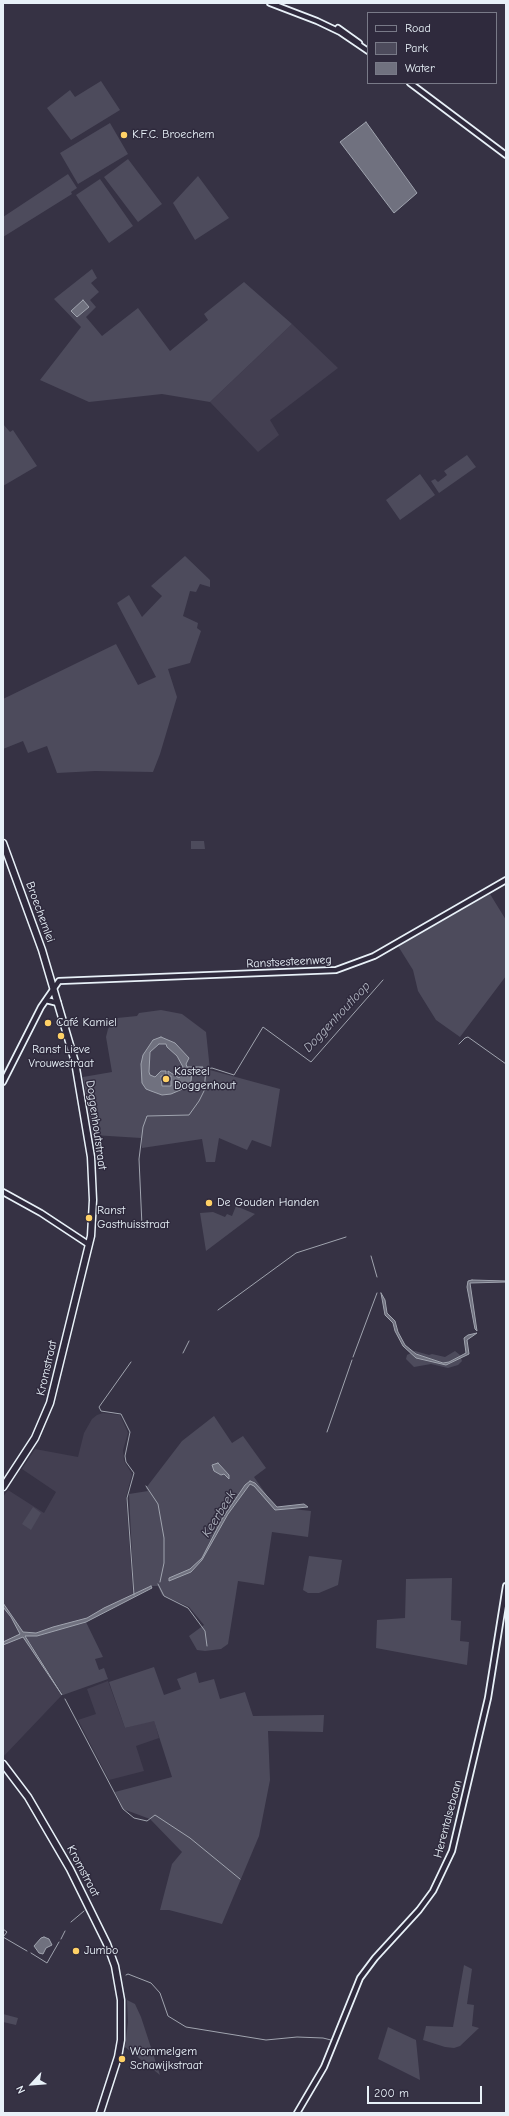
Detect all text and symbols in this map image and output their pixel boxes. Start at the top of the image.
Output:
legend [367,12,497,84]
text: Road [405,21,431,35]
text: Park [405,41,428,55]
text: Water [405,61,435,75]
place label: K.F.C. Broechem [132,128,214,142]
marker: K.F.C. Broechem [119,130,129,140]
street label: Broechemlei [22,880,58,944]
street label: Ranstsesteenweg [246,953,332,971]
water label: Doggenhoutloop [300,978,374,1056]
place label: Café Kamiel [56,1016,117,1030]
marker: Café Kamiel [43,1018,53,1028]
marker: Ranst Lieve Vrouwestraat [56,1031,66,1041]
place label: Ranst Lieve Vrouwestraat [28,1043,94,1071]
place label: Kasteel Doggenhout [174,1065,236,1093]
marker: Kasteel Doggenhout [161,1074,171,1084]
street label: Doggenhoutstraat [83,1079,109,1171]
place label: De Gouden Handen [217,1196,319,1210]
marker: De Gouden Handen [204,1198,214,1208]
place label: Ranst Gasthuisstraat [97,1204,169,1232]
marker: Ranst Gasthuisstraat [84,1213,94,1223]
street label: Kromstraat [34,1339,60,1397]
water label: Keerbeek [199,1488,239,1540]
street label: Herentalsebaan [431,1778,465,1860]
street label: Kromstraat [63,1843,103,1899]
place label: Jumbo [84,1944,118,1958]
marker: Jumbo [71,1946,81,1956]
place label: Wommelgem Schawijkstraat [130,2045,202,2073]
marker: Wommelgem Schawijkstraat [117,2054,127,2064]
north arrow [12,2064,52,2104]
scale bar [369,2078,484,2104]
text: N [13,2083,28,2096]
text: 200 m [374,2086,409,2100]

